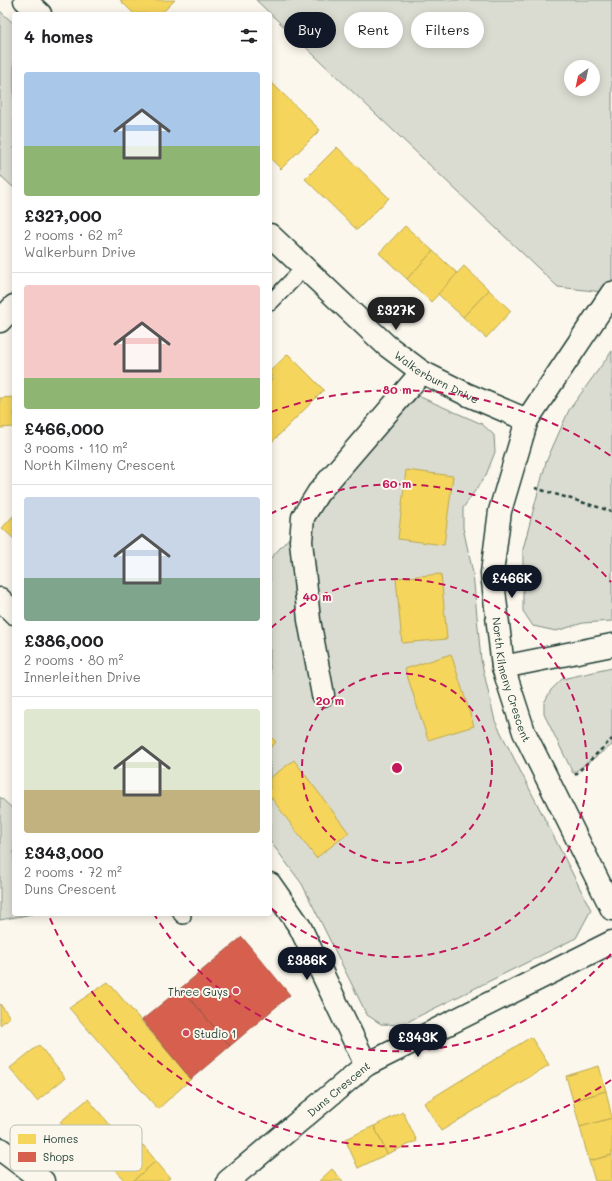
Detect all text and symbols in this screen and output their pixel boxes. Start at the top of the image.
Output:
chip: Buy [284,12,336,48]
chip: Rent [344,12,403,48]
chip: Filters [411,12,484,48]
text: 4 homes [24,25,93,47]
icon: filters [238,25,260,47]
north arrow [564,60,600,96]
map controls [564,60,600,96]
icon: home [106,98,178,170]
text: £327,000 [24,204,102,226]
text: 2 rooms · 62 m² [24,226,123,243]
text: Walkerburn Drive [24,243,136,260]
pin: £327K [368,297,424,331]
text: £327K [377,301,415,318]
icon: home [106,311,178,383]
street label: Walkerburn Drive [392,347,481,406]
text: 80 m [382,381,412,397]
text: £466,000 [24,417,104,439]
text: 3 rooms · 110 m² [24,439,127,456]
text: North Kilmeny Crescent [24,456,176,473]
text: 60 m [383,475,411,491]
icon: home [106,523,178,595]
pin: £466K [484,565,540,599]
text: £466K [492,569,532,586]
text: 40 m [302,588,332,604]
street label: North Kilmeny Crescent [490,616,535,744]
text: £386,000 [24,629,104,651]
text: 2 rooms · 80 m² [24,651,123,668]
text: Innerleithen Drive [24,668,141,685]
text: 20 m [316,692,344,708]
icon: home [106,735,178,807]
centre of rings [390,761,404,775]
text: £343,000 [24,841,104,863]
text: 2 rooms · 72 m² [24,863,122,880]
text: Duns Crescent [24,880,117,897]
pin: £386K [279,947,335,981]
text: £386K [287,951,327,968]
place label: Three Guys [168,984,228,999]
marker: Three Guys [231,986,241,996]
pin: £343K [390,1024,446,1058]
place label: Studio 1 [194,1026,236,1041]
marker: Studio 1 [181,1028,191,1038]
text: £343K [398,1028,438,1045]
street label: Duns Crescent [303,1057,372,1119]
legend [10,1125,142,1171]
text: Homes [43,1131,78,1146]
text: Shops [43,1149,74,1164]

